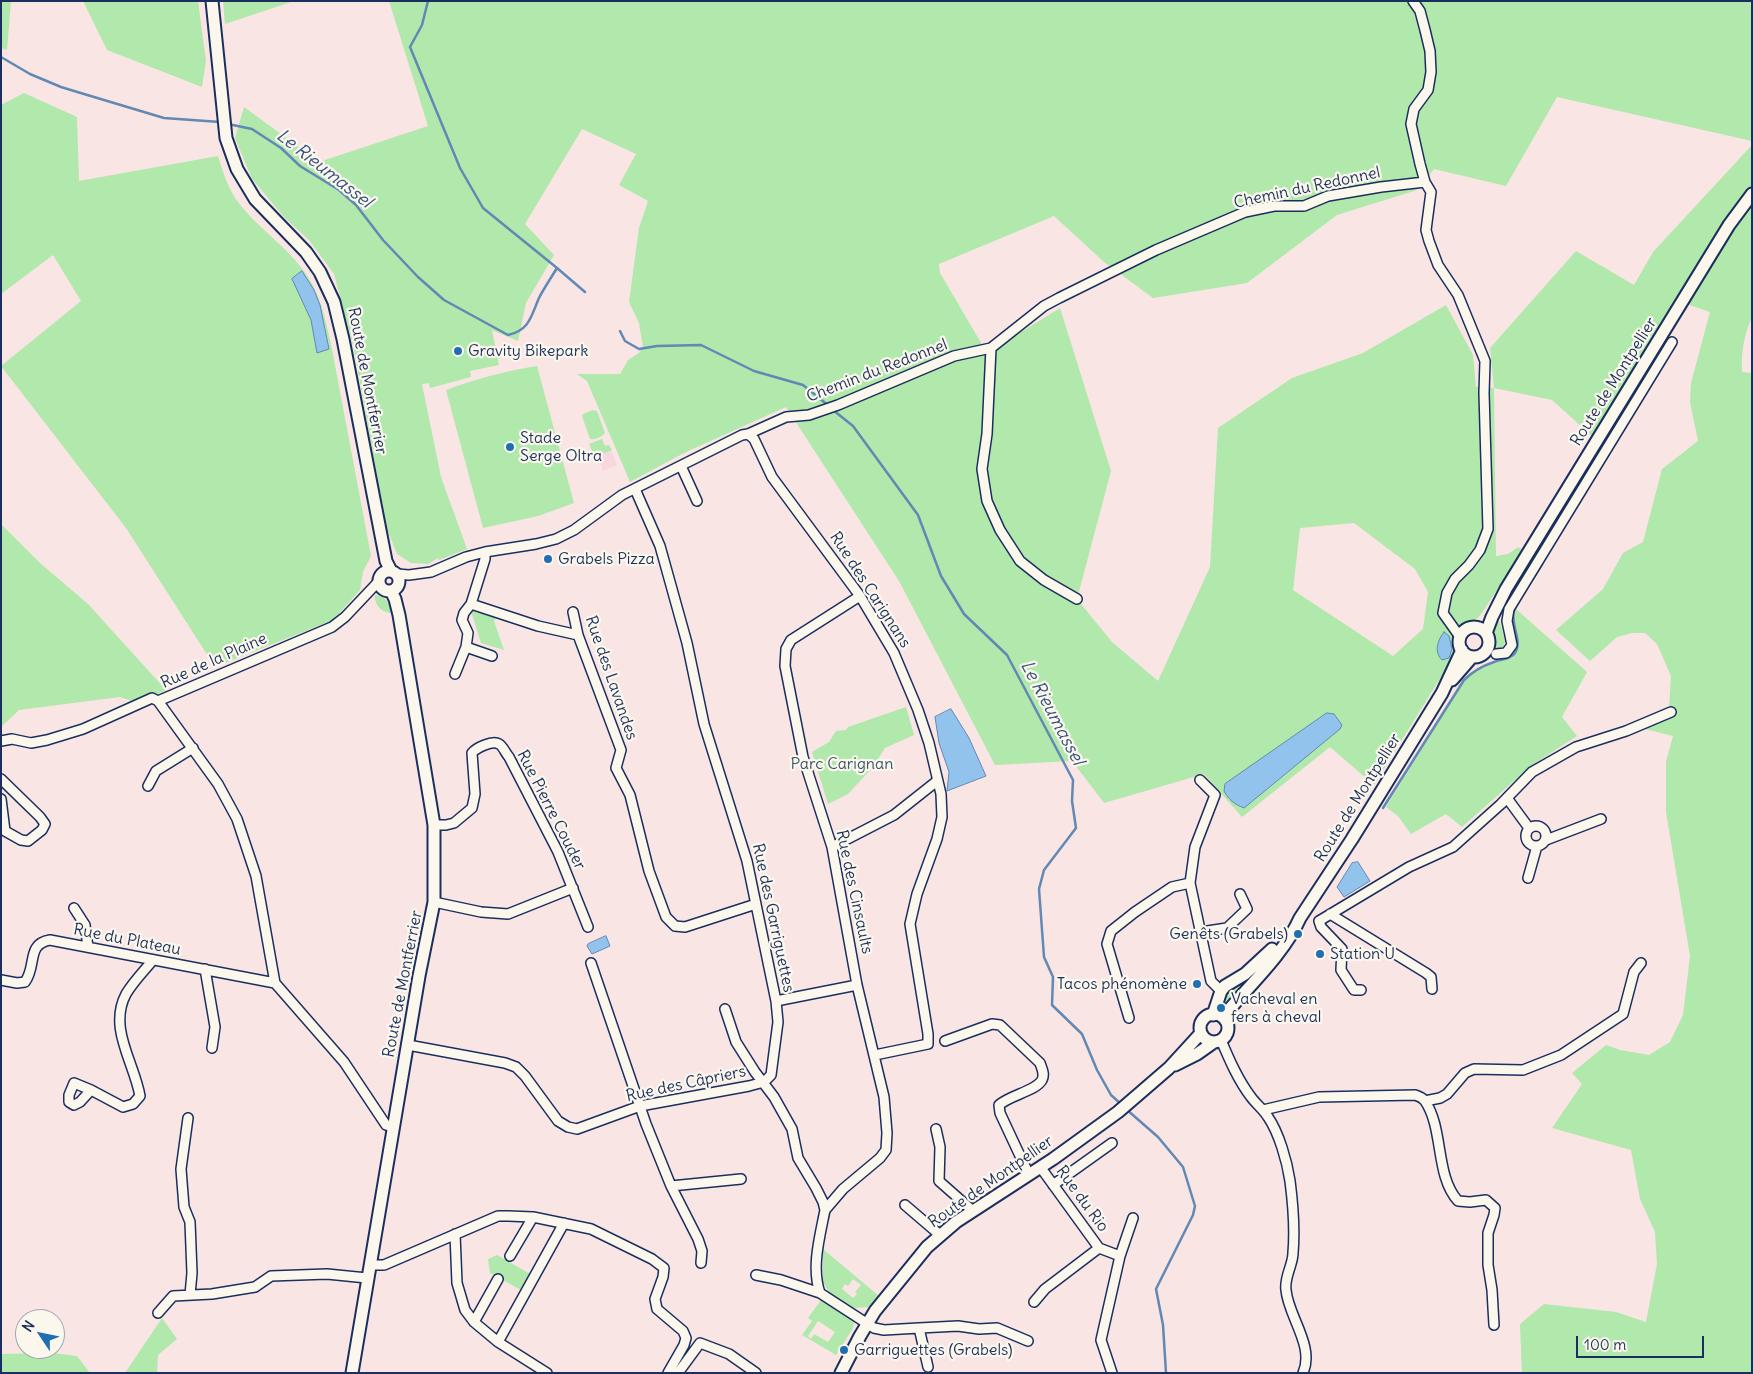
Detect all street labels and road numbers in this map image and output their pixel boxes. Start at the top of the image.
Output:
street label: Chemin du Redonnel [1232,163,1382,213]
street label: Route de Montferrier [343,306,391,456]
street label: Route de Montpellier [1567,314,1661,450]
street label: Chemin du Redonnel [804,335,950,407]
street label: Rue des Carignans [825,528,915,652]
street label: Rue des Lavandes [581,613,641,743]
street label: Rue de la Plaine [158,629,270,693]
street label: Route de Montpellier [1311,730,1405,866]
street label: Rue Pierre Couder [513,747,589,873]
street label: Rue des Cinsaults [831,828,877,956]
street label: Rue des Garriguettes [748,842,798,994]
street label: Route de Montferrier [379,909,427,1059]
street label: Rue du Plateau [72,920,182,960]
street label: Rue des Câpriers [624,1062,748,1106]
street label: Route de Montpellier [925,1132,1057,1232]
street label: Rue du Rio [1052,1162,1112,1236]

